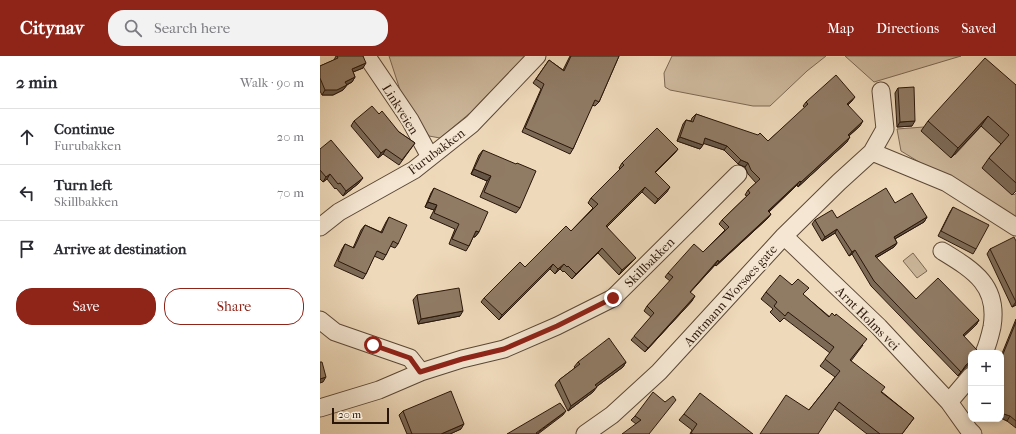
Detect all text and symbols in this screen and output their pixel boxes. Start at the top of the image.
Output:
search box [108,10,388,46]
text: Citynav [20,17,84,39]
icon: search [122,17,144,39]
text: Search here [154,19,230,37]
text: Map [827,20,854,37]
text: Directions [876,20,939,37]
text: Saved [961,20,996,37]
text: 2 min [16,72,57,92]
text: Walk · 90 m [240,75,304,90]
street label: Linkveien [379,81,422,137]
text: Continue [54,120,114,138]
street label: Furubakken [405,125,468,178]
icon: ahead [16,126,38,148]
text: 20 m [277,129,304,144]
text: Furubakken [54,138,121,153]
text: Turn left [54,176,112,194]
icon: left [16,182,38,204]
text: 70 m [277,185,304,200]
text: Skillbakken [54,194,118,209]
street label: Skillbakken [621,234,678,290]
icon: arrive [16,238,38,260]
text: Arrive at destination [54,240,186,258]
street label: Amtmann Worsøes gate [680,241,780,350]
street label: Arnt Holms vei [832,283,903,353]
button: Save [16,288,156,325]
button: Share [164,288,304,325]
route end [604,289,622,307]
route start [364,336,382,354]
map controls [968,350,1004,422]
button: + [968,350,1004,386]
button: − [968,386,1004,422]
scale bar [332,406,389,425]
text: 20 m [338,408,361,421]

